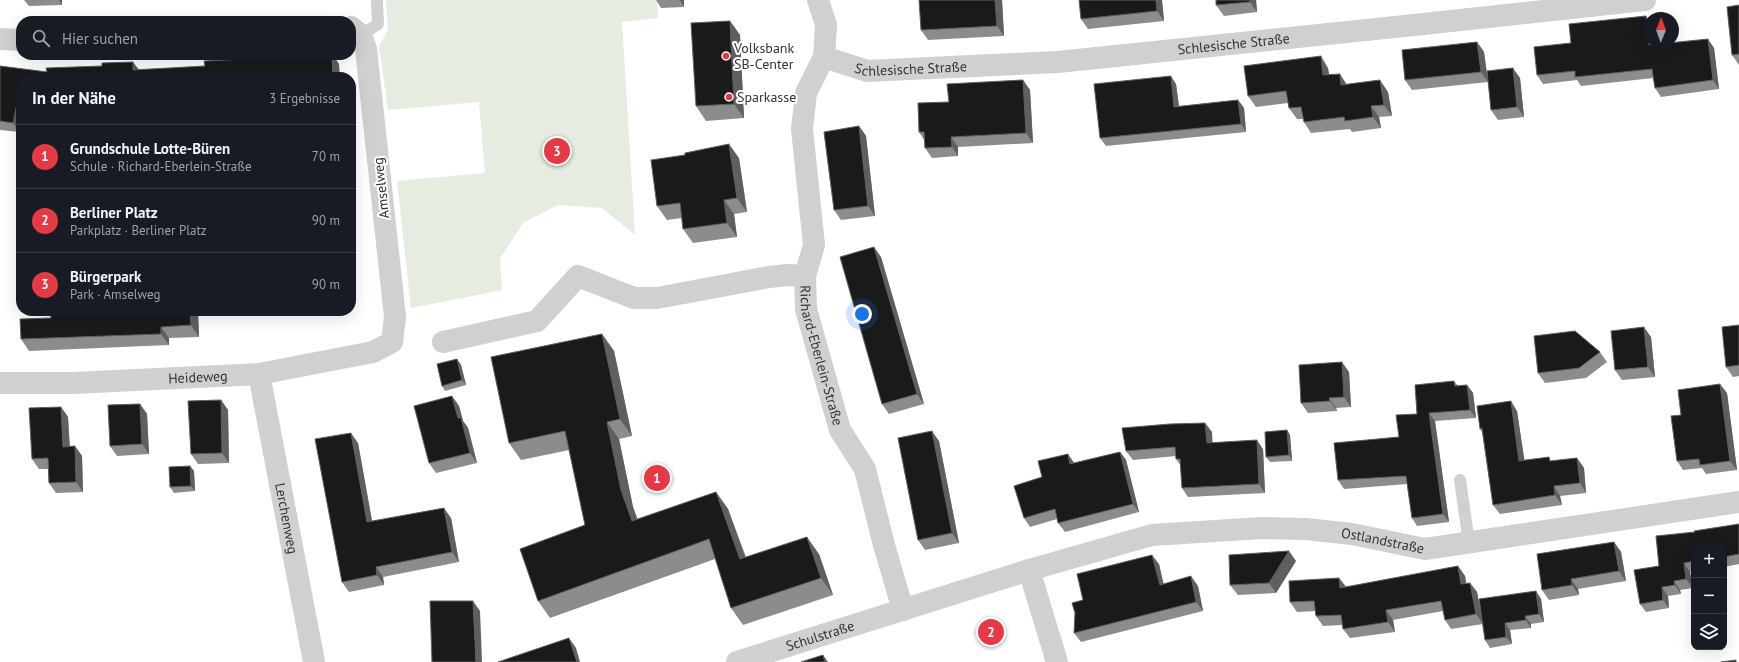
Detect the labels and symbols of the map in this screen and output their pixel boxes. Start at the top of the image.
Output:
north arrow [1643,12,1679,48]
street label: Schlesische Straße [1177,29,1290,59]
place label: Volksbank SB-Center [733,39,794,73]
marker: Volksbank SB-Center [721,51,731,61]
street label: Schlesische Straße [852,57,967,80]
place label: Sparkasse [737,88,796,106]
marker: Sparkasse [724,92,734,102]
pin: 3 [544,136,570,166]
street label: Amselweg [369,157,393,219]
street label: Richard-Eberlein-Straße [796,285,847,427]
your location [852,304,872,324]
street label: Heideweg [168,367,228,387]
pin: 1 [644,463,670,493]
street label: Lerchenweg [271,481,302,555]
street label: Ostlandstraße [1340,524,1426,558]
street label: Schulstraße [783,617,856,655]
pin: 2 [978,617,1004,647]

